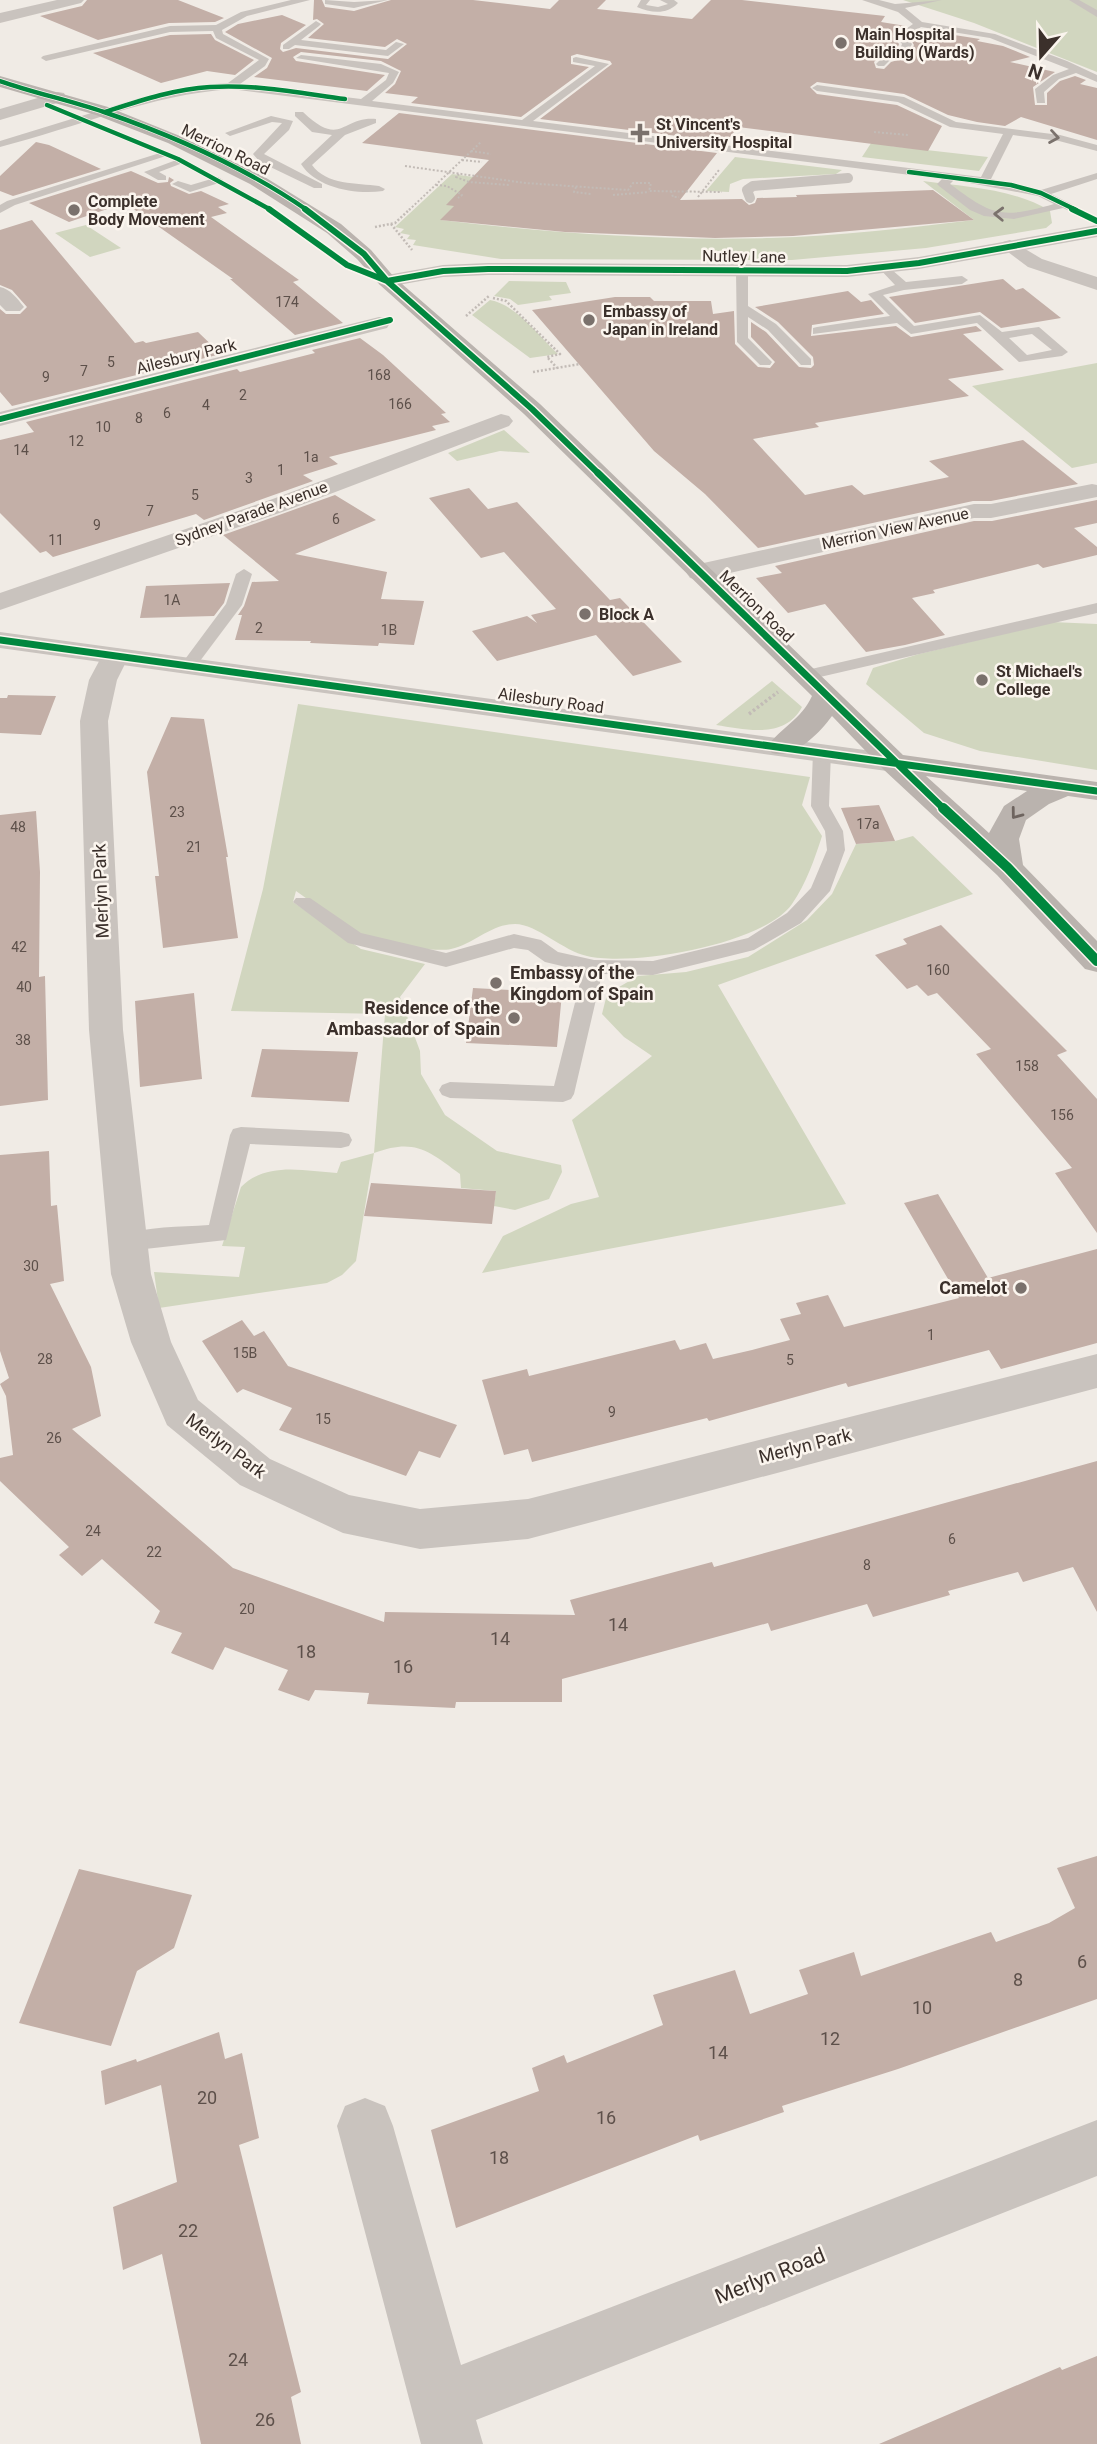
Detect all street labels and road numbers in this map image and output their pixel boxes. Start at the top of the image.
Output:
street label: Merrion Road [179,120,273,179]
street label: Nutley Lane [702,246,786,267]
street label: Ailesbury Park [134,335,239,378]
street label: Sydney Parade Avenue [172,477,330,550]
street label: Merrion View Avenue [820,504,970,553]
street label: Merrion Road [716,566,798,646]
street label: Ailesbury Road [497,684,605,717]
street label: Merlyn Park [88,842,113,939]
street label: Merlyn Park [182,1409,271,1483]
street label: Merlyn Park [756,1424,854,1467]
street label: Merlyn Road [711,2243,829,2309]

